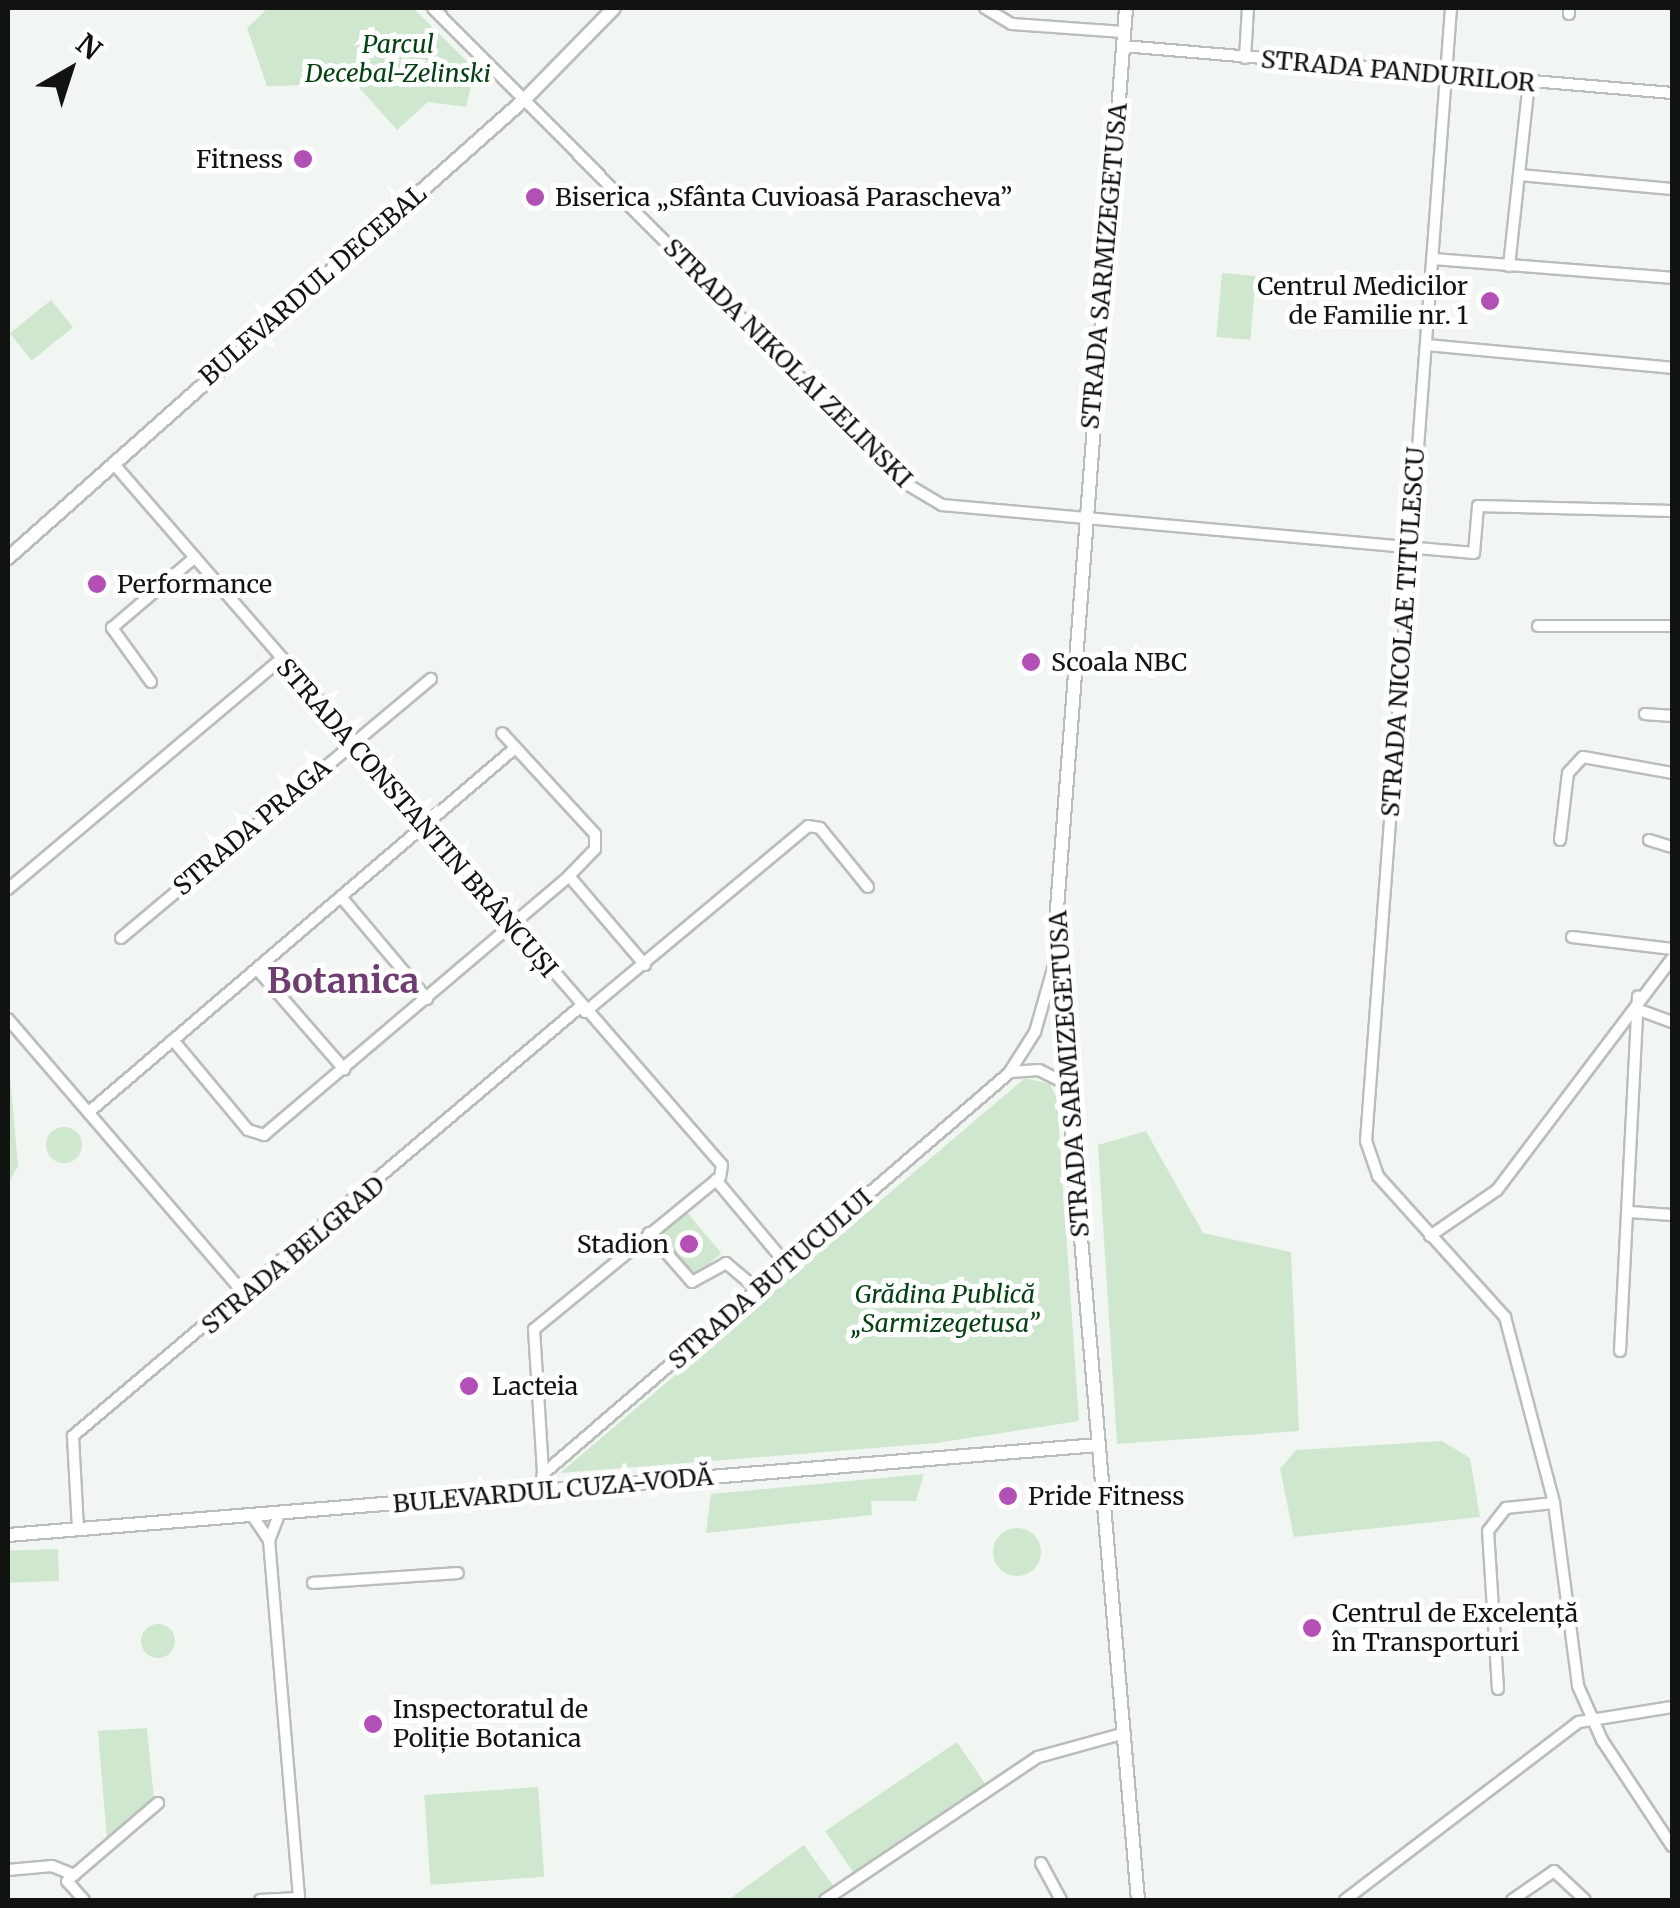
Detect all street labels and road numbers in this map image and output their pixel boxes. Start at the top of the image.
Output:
street label: STRADA PANDURILOR [1260,44,1536,98]
street label: STRADA SARMIZEGETUSA [1075,101,1133,431]
street label: BULEVARDUL DECEBAL [194,178,432,392]
street label: STRADA NIKOLAI ZELINSKI [657,232,919,494]
street label: STRADA NICOLAE TITULESCU [1375,446,1431,818]
street label: STRADA CONSTANTIN BRÂNCUȘI [270,652,564,984]
street label: STRADA PRAGA [167,752,337,902]
street label: STRADA SARMIZEGETUSA [1043,909,1095,1239]
street label: STRADA BELGRAD [195,1170,391,1340]
street label: STRADA BUTUCULUI [662,1183,878,1375]
street label: BULEVARDUL CUZA-VODĂ [391,1461,715,1519]

